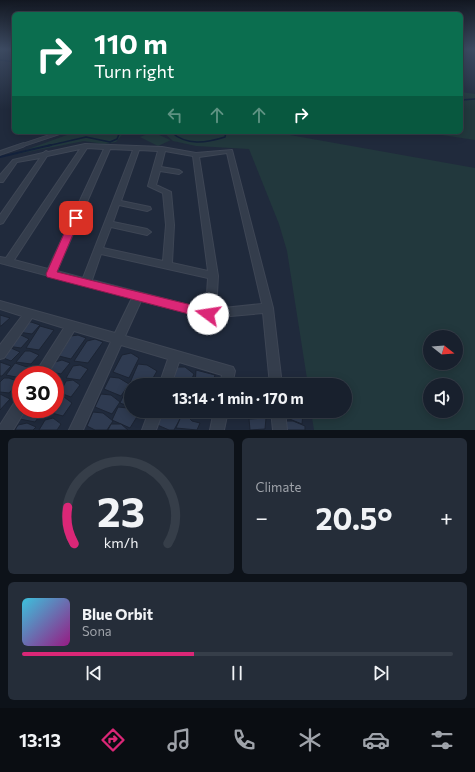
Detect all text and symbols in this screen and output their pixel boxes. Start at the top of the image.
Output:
text: 110 m [94,26,168,60]
icon: right [28,28,80,80]
text: Turn right [94,60,174,82]
icon: left [164,104,186,126]
icon: ahead [206,104,228,126]
icon: ahead [248,104,270,126]
icon: right [290,104,312,126]
pin [59,201,93,235]
icon: arrive [65,207,87,229]
position arrow [187,293,229,335]
north arrow [423,330,463,370]
map controls [423,330,463,418]
speed limit sign: 30 [12,366,64,418]
button: sound [423,378,463,418]
text: 13:14 · 1 min · 170 m [172,389,304,407]
text: Climate [256,479,301,495]
text: 23 [97,485,145,536]
text: 20.5° [316,499,393,536]
text: − [256,504,268,531]
text: + [440,504,453,531]
text: km/h [103,533,138,551]
text: Blue Orbit [82,605,153,623]
text: Sona [82,623,112,639]
icon: previous [83,662,105,684]
icon: pause [226,662,248,684]
icon: next [370,662,392,684]
icon: directions [99,726,127,754]
icon: music [165,726,193,754]
icon: phone [230,726,258,754]
icon: climate [296,726,324,754]
icon: car [362,726,390,754]
icon: filters [428,726,456,754]
text: 13:13 [19,729,61,751]

